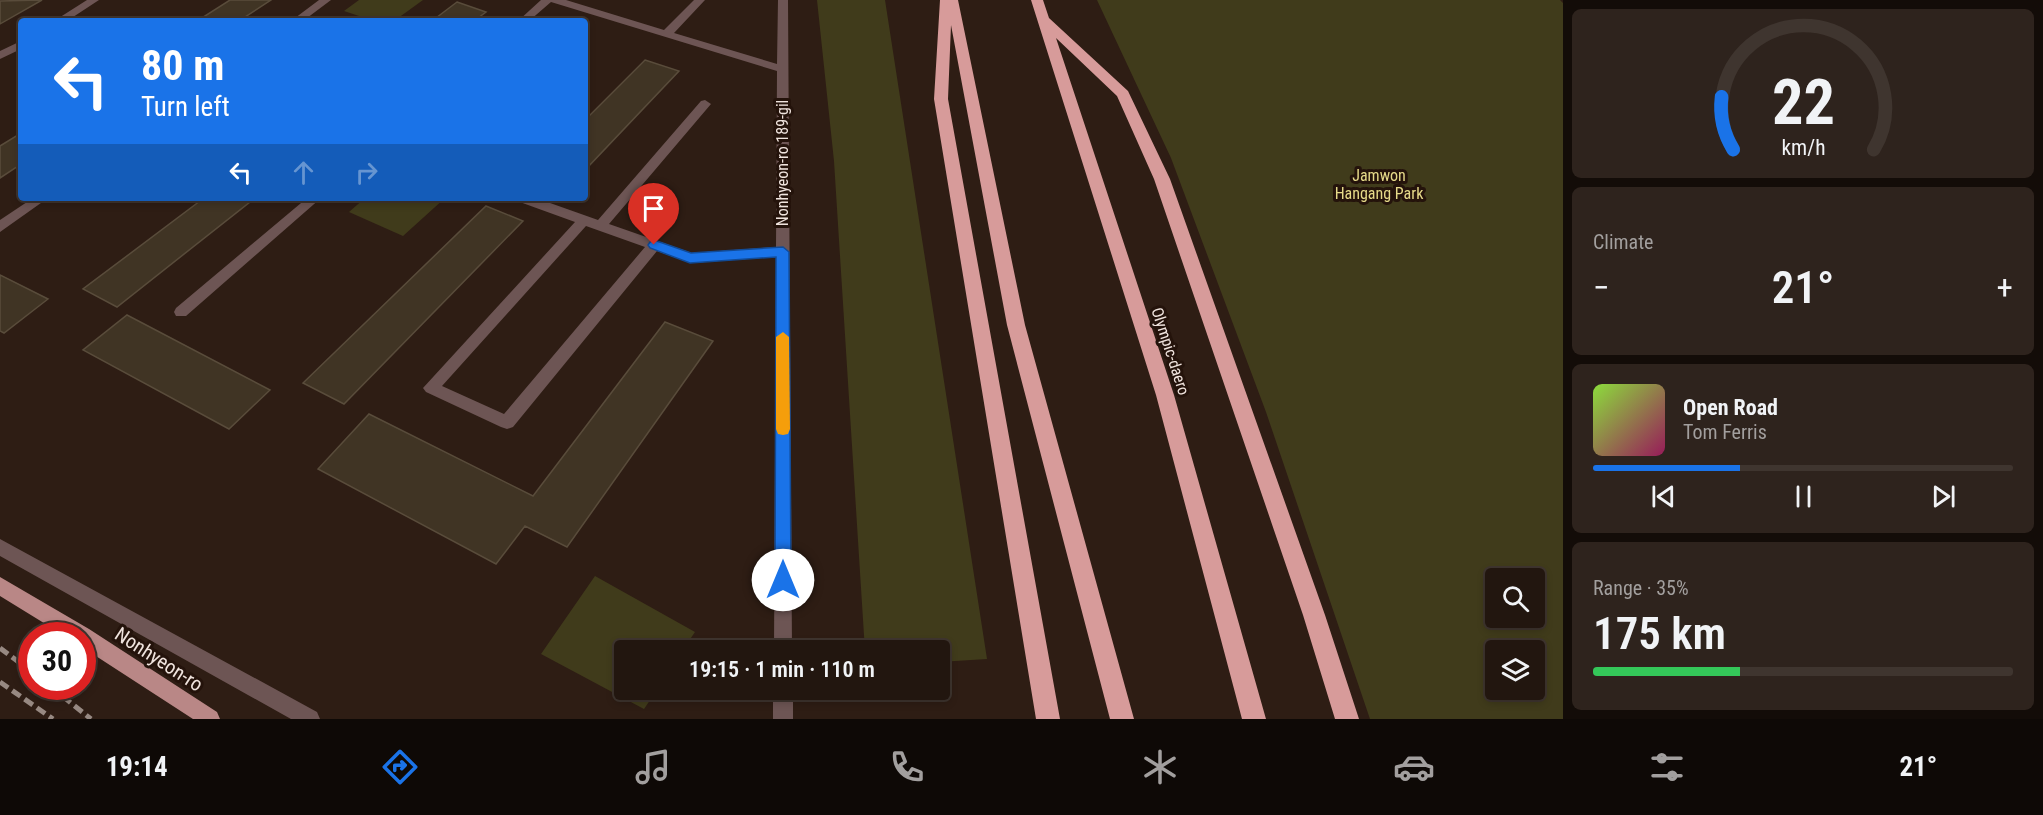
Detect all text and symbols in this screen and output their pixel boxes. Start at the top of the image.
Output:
text: 80 m [141,41,224,90]
icon: left [42,42,120,120]
text: 22 [1771,66,1835,139]
text: Turn left [141,91,230,123]
street label: Nonhyeon-ro 189-gil [773,100,792,226]
text: km/h [1781,136,1825,161]
icon: left [224,156,257,189]
icon: ahead [287,156,320,189]
icon: right [350,156,383,189]
park label: Jamwon Hangang Park [1335,166,1424,203]
pin [628,183,679,245]
icon: arrive [637,192,670,225]
text: Climate [1593,230,1653,254]
text: 21° [1772,261,1834,314]
text: − [1593,268,1610,307]
text: + [1997,268,2013,307]
street label: Olympic-daero [1147,305,1194,397]
text: Open Road [1683,395,1778,420]
text: Tom Ferris [1683,420,1767,444]
icon: previous [1647,480,1680,513]
icon: pause [1787,480,1820,513]
icon: next [1927,480,1960,513]
position arrow [751,548,815,612]
map controls [1485,568,1545,700]
button: search [1485,568,1545,628]
text: Range · 35% [1593,576,1689,600]
text: 175 km [1593,607,1726,660]
speed limit sign: 30 [18,622,96,700]
street label: Nonhyeon-ro [111,622,207,696]
button: layers [1485,640,1545,700]
text: 19:15 · 1 min · 110 m [689,657,875,682]
icon: directions [379,746,421,788]
icon: music [632,746,674,788]
icon: phone [886,746,928,788]
icon: climate [1139,746,1181,788]
icon: car [1393,746,1435,788]
icon: filters [1646,746,1688,788]
text: 19:14 [106,751,168,783]
text: 21° [1899,751,1937,783]

